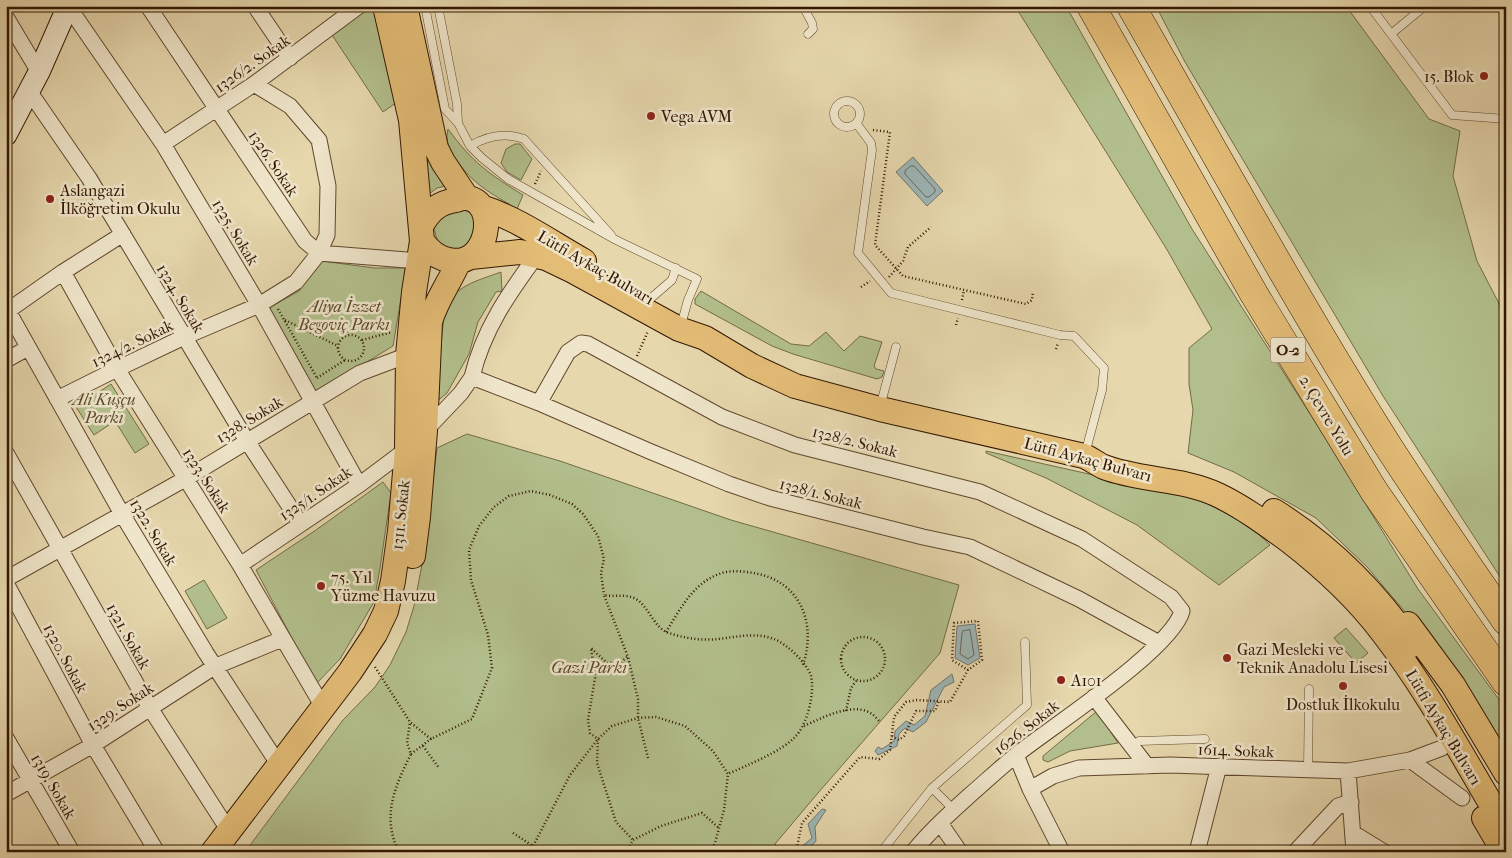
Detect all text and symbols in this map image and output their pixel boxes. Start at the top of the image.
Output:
street label: 1326/2. Sokak [211,30,294,96]
place label: 15. Blok [1424,67,1475,86]
marker: 15. Blok [1478,70,1490,82]
place label: Vega AVM [660,107,733,126]
marker: Vega AVM [645,110,657,122]
street label: 1326. Sokak [245,127,303,201]
place label: Aslangazi İlköğretim Okulu [59,181,180,218]
marker: Aslangazi İlköğretim Okulu [44,193,56,205]
street label: 1325. Sokak [208,196,263,270]
street label: Lütfi Aykaç Bulvarı [534,226,658,309]
street label: 1324. Sokak [153,260,209,337]
park label: Aliya İzzet Begoviç Parkı [297,296,390,334]
street label: 1324/2. Sokak [88,315,177,371]
road number: O-2 [1270,338,1306,362]
street label: 2. Çevre Yolu [1294,372,1358,459]
park label: Ali Kuşçu Parkı [71,390,136,427]
street label: 1328. Sokak [212,392,287,447]
street label: 1328/2. Sokak [810,422,900,461]
street label: Lütfi Aykaç Bulvarı [1022,433,1154,486]
street label: 1323. Sokak [179,444,235,517]
street label: 1325/1. Sokak [275,462,356,525]
street label: 1328/1. Sokak [777,474,865,513]
street label: 1311. Sokak [387,478,414,551]
street label: 1322. Sokak [126,495,182,570]
place label: 75. Yıl Yüzme Havuzu [330,568,436,605]
marker: 75. Yıl Yüzme Havuzu [315,580,327,592]
street label: 1321. Sokak [103,600,155,673]
street label: 1320. Sokak [39,620,92,697]
place label: Gazi Mesleki ve Teknik Anadolu Lisesi [1237,640,1388,677]
marker: Gazi Mesleki ve Teknik Anadolu Lisesi [1221,652,1233,664]
park label: Gazi Parkı [551,658,627,677]
street label: Lütfi Aykaç Bulvarı [1402,666,1486,789]
place label: A101 [1070,671,1101,690]
marker: A101 [1055,674,1067,686]
street label: 1329. Sokak [83,677,158,735]
marker: Dostluk İlkokulu [1337,680,1349,692]
street label: 1626. Sokak [990,695,1063,759]
place label: Dostluk İlkokulu [1286,695,1400,714]
street label: 1614. Sokak [1197,740,1275,761]
street label: 1319. Sokak [27,750,80,823]

